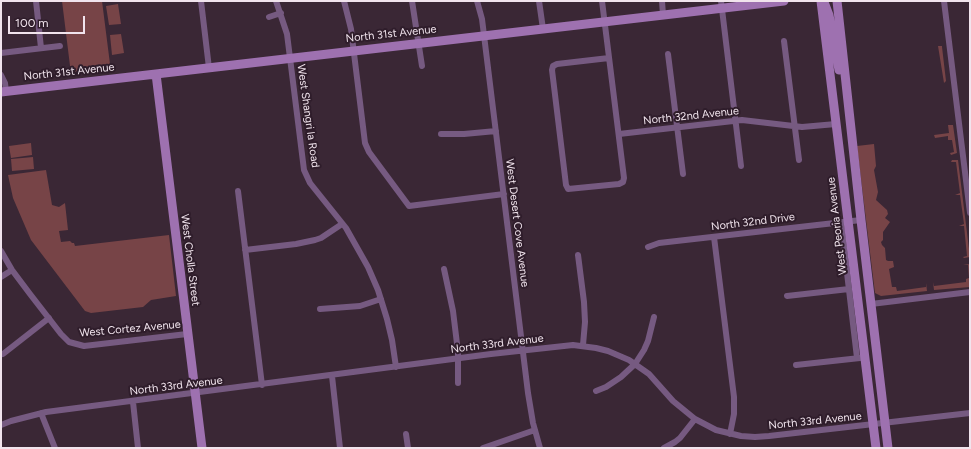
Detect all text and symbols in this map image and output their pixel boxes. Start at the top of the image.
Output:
scale bar [10,8,87,34]
text: 100 m [15,16,49,30]
street label: North 31st Avenue [345,23,437,45]
street label: North 31st Avenue [23,61,115,83]
street label: West Shangri la Road [294,63,322,169]
street label: North 32nd Avenue [642,104,740,128]
street label: West Desert Cove Avenue [503,158,531,288]
street label: West Peoria Avenue [824,176,850,276]
street label: North 32nd Drive [710,210,796,234]
street label: West Cholla Street [178,213,202,307]
street label: West Cortez Avenue [79,318,181,340]
street label: North 33rd Avenue [450,332,544,356]
street label: North 33rd Avenue [129,374,223,398]
street label: North 33rd Avenue [768,410,862,432]

